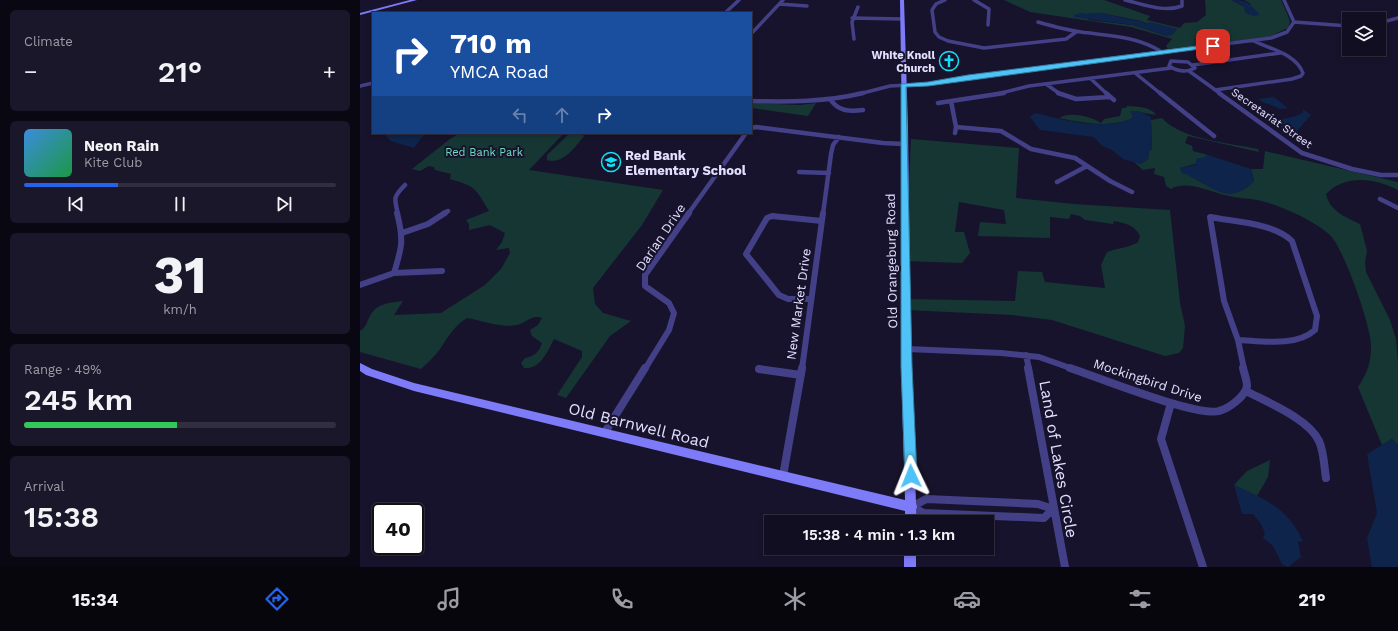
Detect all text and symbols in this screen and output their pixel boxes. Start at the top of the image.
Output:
map controls [1342,12,1386,56]
button: layers [1342,12,1386,56]
text: 710 m [450,27,531,60]
icon: right [384,28,436,80]
pin [1196,29,1230,63]
text: Climate [24,34,73,49]
icon: arrive [1202,35,1224,57]
place label: White Knoll Church [871,49,935,75]
church icon: White Knoll Church [938,50,960,72]
text: 21° [158,54,202,89]
text: − [24,59,37,84]
text: + [323,59,336,84]
text: YMCA Road [450,61,549,82]
street label: Secretariat Street [1229,86,1315,151]
icon: left [509,104,531,126]
icon: ahead [551,104,573,126]
icon: right [593,104,615,126]
text: Neon Rain [84,137,159,155]
park label: Red Bank Park [445,146,523,159]
place label: Red Bank Elementary School [625,148,747,178]
school or university icon: Red Bank Elementary School [600,151,622,173]
text: Kite Club [84,155,142,170]
icon: previous [65,193,87,215]
icon: pause [169,193,191,215]
icon: next [273,193,295,215]
street label: Old Orangeburg Road [883,193,900,329]
street label: Darian Drive [632,201,688,274]
text: 31 [153,245,207,306]
street label: New Market Drive [783,248,814,361]
text: km/h [163,302,197,317]
street label: Mockingbird Drive [1092,356,1204,405]
text: Range · 49% [24,362,101,377]
street label: Land of Lakes Circle [1035,379,1082,539]
text: 245 km [24,382,133,417]
street label: Old Barnwell Road [567,399,711,452]
position arrow [890,455,932,497]
text: Arrival [24,479,65,494]
text: 15:38 [24,499,99,534]
speed limit sign: 40 [372,503,424,555]
text: 15:38 · 4 min · 1.3 km [803,526,955,544]
icon: directions [263,585,291,613]
icon: music [435,585,463,613]
icon: phone [608,585,636,613]
icon: climate [781,585,809,613]
icon: car [953,585,981,613]
icon: filters [1126,585,1154,613]
text: 15:34 [72,589,118,610]
text: 21° [1298,589,1326,610]

